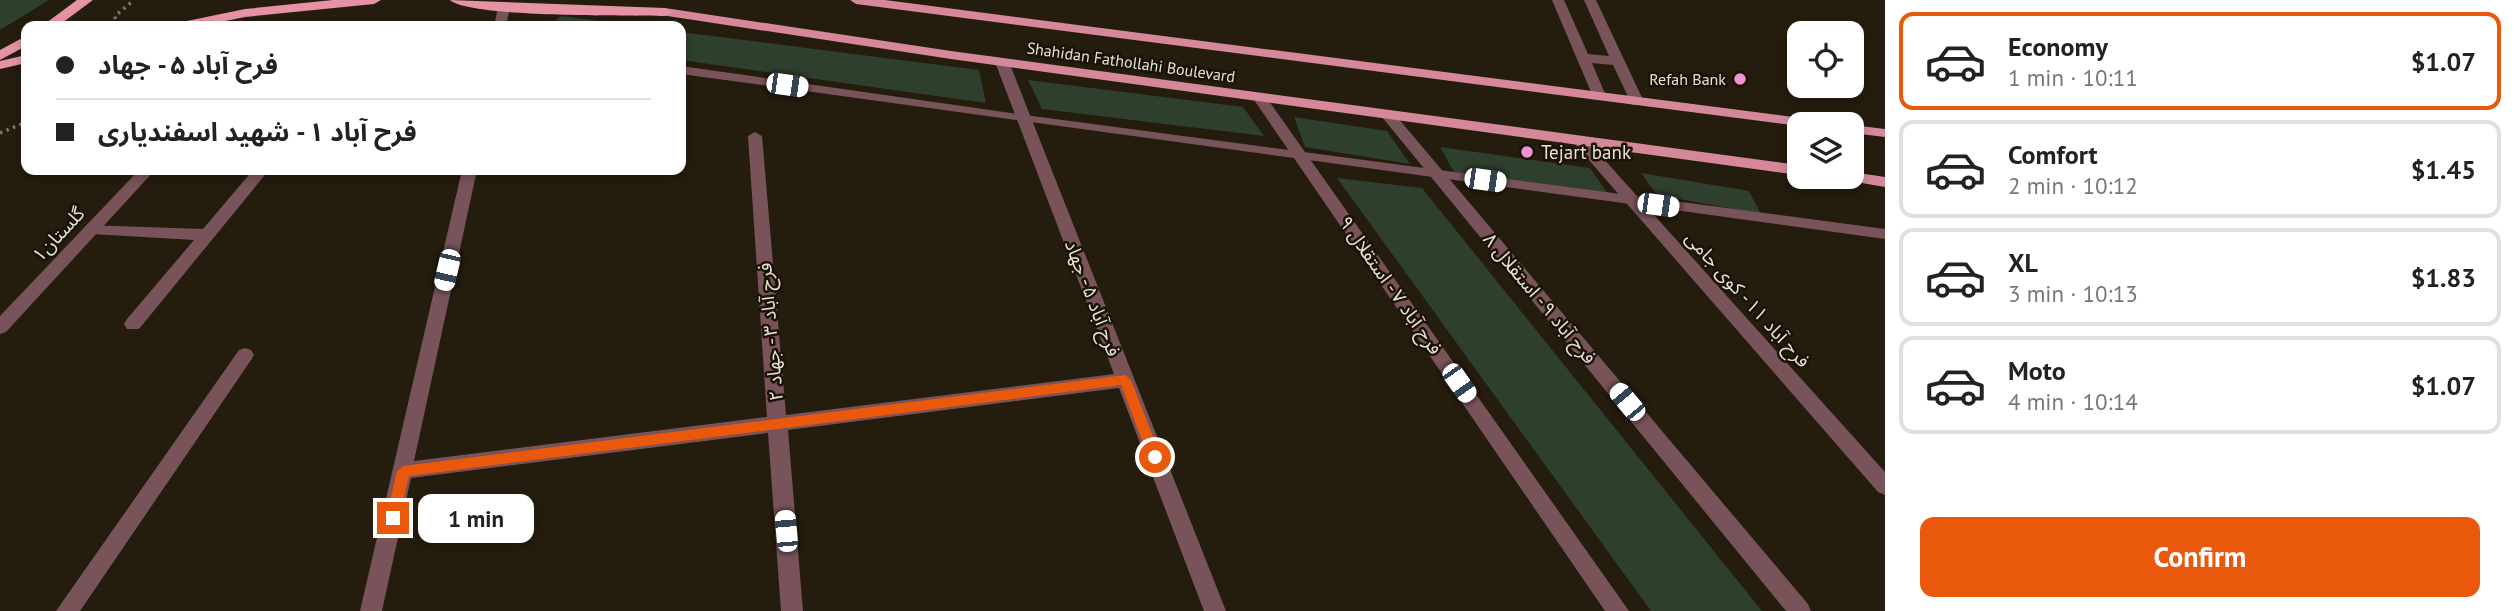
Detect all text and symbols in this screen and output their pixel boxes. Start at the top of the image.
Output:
map controls [1787,21,1864,189]
button: locate [1787,21,1864,98]
icon: car [1924,30,1987,93]
text: Economy [2008,30,2108,63]
street label: Shahidan Fathollahi Boulevard [1026,37,1236,87]
text: $1.07 [2411,45,2476,78]
text: فرح آباد ۵ - جهاد [98,48,278,81]
text: 1 min · 10:11 [2008,63,2138,92]
place label: Refah Bank [1649,69,1726,89]
marker: Refah Bank [1732,71,1748,87]
car [765,72,810,98]
button: layers [1787,112,1864,189]
text: فرح آباد ۱ - شهید اسفندیاری [98,115,417,148]
icon: car [1924,138,1987,201]
text: Comfort [2008,138,2098,171]
place label: Tejart bank [1541,140,1631,164]
marker: Tejart bank [1519,144,1535,160]
text: $1.45 [2411,153,2476,186]
car [1463,167,1508,193]
text: 2 min · 10:12 [2008,171,2138,200]
car [1636,192,1681,218]
street label: گلستان۱ [27,201,90,266]
street label: فرح آباد ۷ - استقلال ۹ [1333,211,1448,360]
street label: فرح آباد ۱۱ - کوی جامی [1679,226,1816,373]
street label: فرح آباد ۹ - استقلال ۸ [1477,228,1602,370]
street label: فرح آباد ۵ - جهاد [1058,236,1126,360]
icon: car [1924,246,1987,309]
text: XL [2008,246,2038,279]
car [433,247,462,293]
text: $1.83 [2411,261,2476,294]
street label: فرح آباد ۳ - جهاد ۲ [752,262,790,402]
text: 3 min · 10:13 [2008,279,2138,308]
icon: car [1924,354,1987,417]
text: Moto [2008,354,2066,387]
car [1439,360,1480,406]
text: $1.07 [2411,369,2476,402]
car [1606,379,1649,425]
text: 4 min · 10:14 [2008,387,2138,416]
route start [1139,441,1171,473]
callout: 1 min [418,494,533,542]
route end [377,502,409,534]
text: 1 min [448,504,504,533]
car [774,509,799,553]
button: Confirm [1920,517,2480,597]

